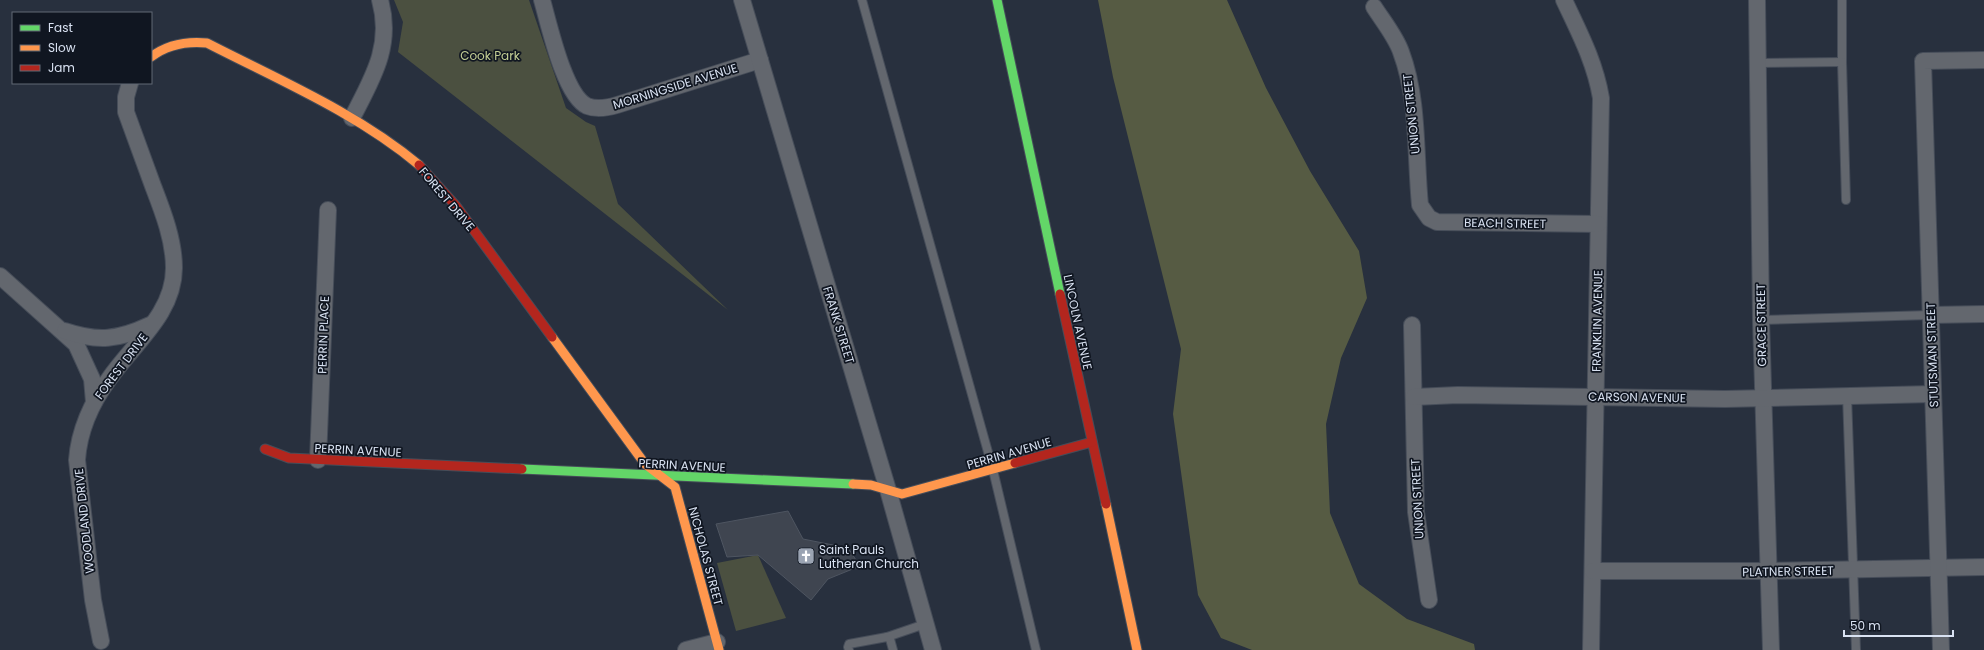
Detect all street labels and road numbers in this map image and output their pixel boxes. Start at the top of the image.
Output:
street label: MORNINGSIDE AVENUE [611,59,739,113]
street label: UNION STREET [1398,73,1424,155]
street label: FOREST DRIVE [415,163,479,235]
street label: BEACH STREET [1464,214,1547,232]
street label: FRANKLIN AVENUE [1588,270,1606,372]
street label: LINCOLN AVENUE [1060,273,1096,371]
street label: GRACE STREET [1752,283,1770,367]
street label: FRANK STREET [819,284,859,366]
street label: PERRIN PLACE [313,296,333,374]
street label: STUTSMAN STREET [1922,302,1942,408]
street label: FOREST DRIVE [91,329,151,403]
street label: CARSON AVENUE [1588,388,1686,406]
street label: PERRIN AVENUE [965,433,1053,473]
street label: PERRIN AVENUE [314,439,402,461]
street label: PERRIN AVENUE [638,454,726,476]
street label: UNION STREET [1406,458,1428,539]
street label: WOODLAND DRIVE [70,468,98,574]
street label: NICHOLAS STREET [685,505,727,608]
street label: PLATNER STREET [1742,562,1834,580]

